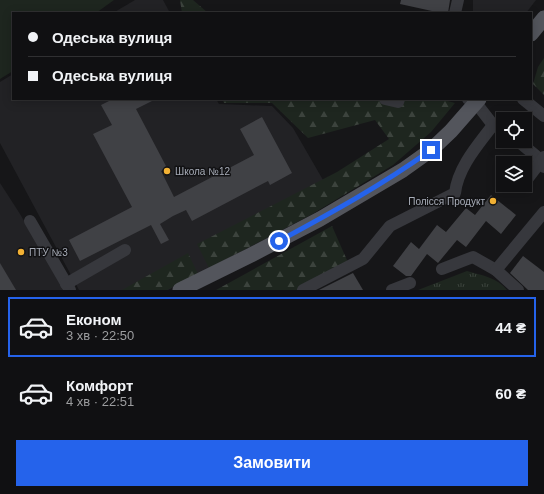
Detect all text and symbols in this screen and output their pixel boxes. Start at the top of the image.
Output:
text: Одеська вулиця [52,29,172,46]
text: Одеська вулиця [52,67,172,84]
map controls [496,112,532,192]
button: locate [496,112,532,148]
route end [422,141,440,159]
button: layers [496,156,532,192]
marker: Школа №12 [162,166,172,176]
place label: Школа №12 [175,166,230,177]
place label: Полісся Продукт [408,196,485,207]
marker: Полісся Продукт [488,196,498,206]
route start [270,232,288,250]
marker: ПТУ №3 [16,247,26,257]
place label: ПТУ №3 [29,247,68,258]
icon: car [18,309,54,345]
text: Економ [66,311,122,328]
text: 44 ₴ [495,319,526,336]
text: 3 хв · 22:50 [66,328,134,343]
icon: car [18,375,54,411]
text: Комфорт [66,377,133,394]
text: 60 ₴ [495,385,526,402]
text: 4 хв · 22:51 [66,394,134,409]
button: Замовити [16,440,528,486]

